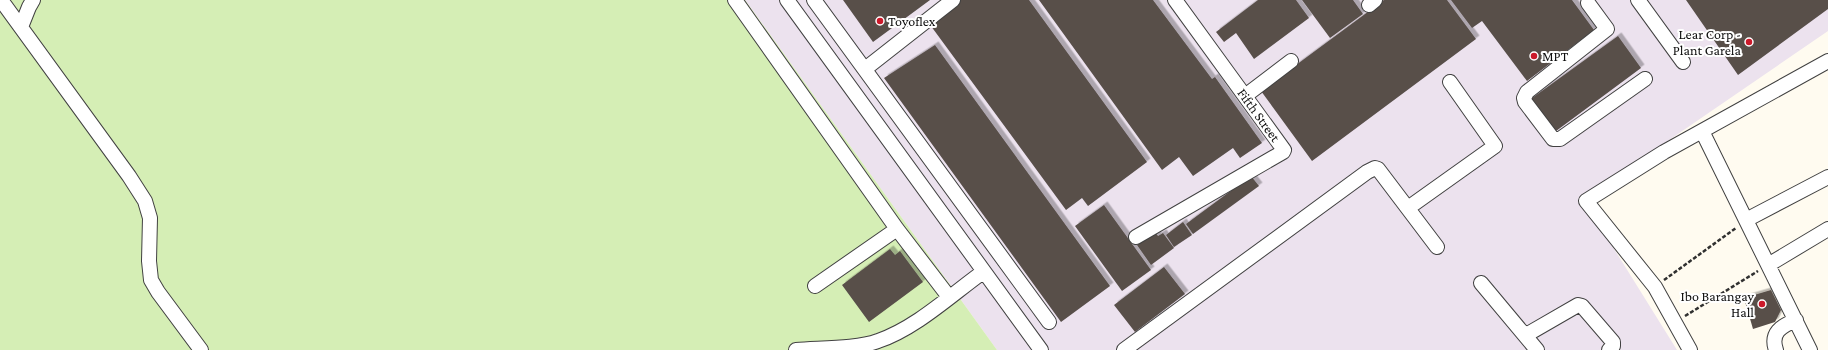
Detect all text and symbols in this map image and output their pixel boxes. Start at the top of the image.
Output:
place label: Toyoflex [888,13,936,29]
marker: Toyoflex [875,16,885,26]
place label: Lear Corp - Plant Garela [1673,26,1742,58]
marker: Lear Corp - Plant Garela [1744,37,1754,47]
place label: MPT [1542,48,1569,64]
marker: MPT [1529,51,1539,61]
street label: Fifth Street [1234,85,1284,145]
place label: Ibo Barangay Hall [1681,288,1755,320]
marker: Ibo Barangay Hall [1757,299,1767,309]

